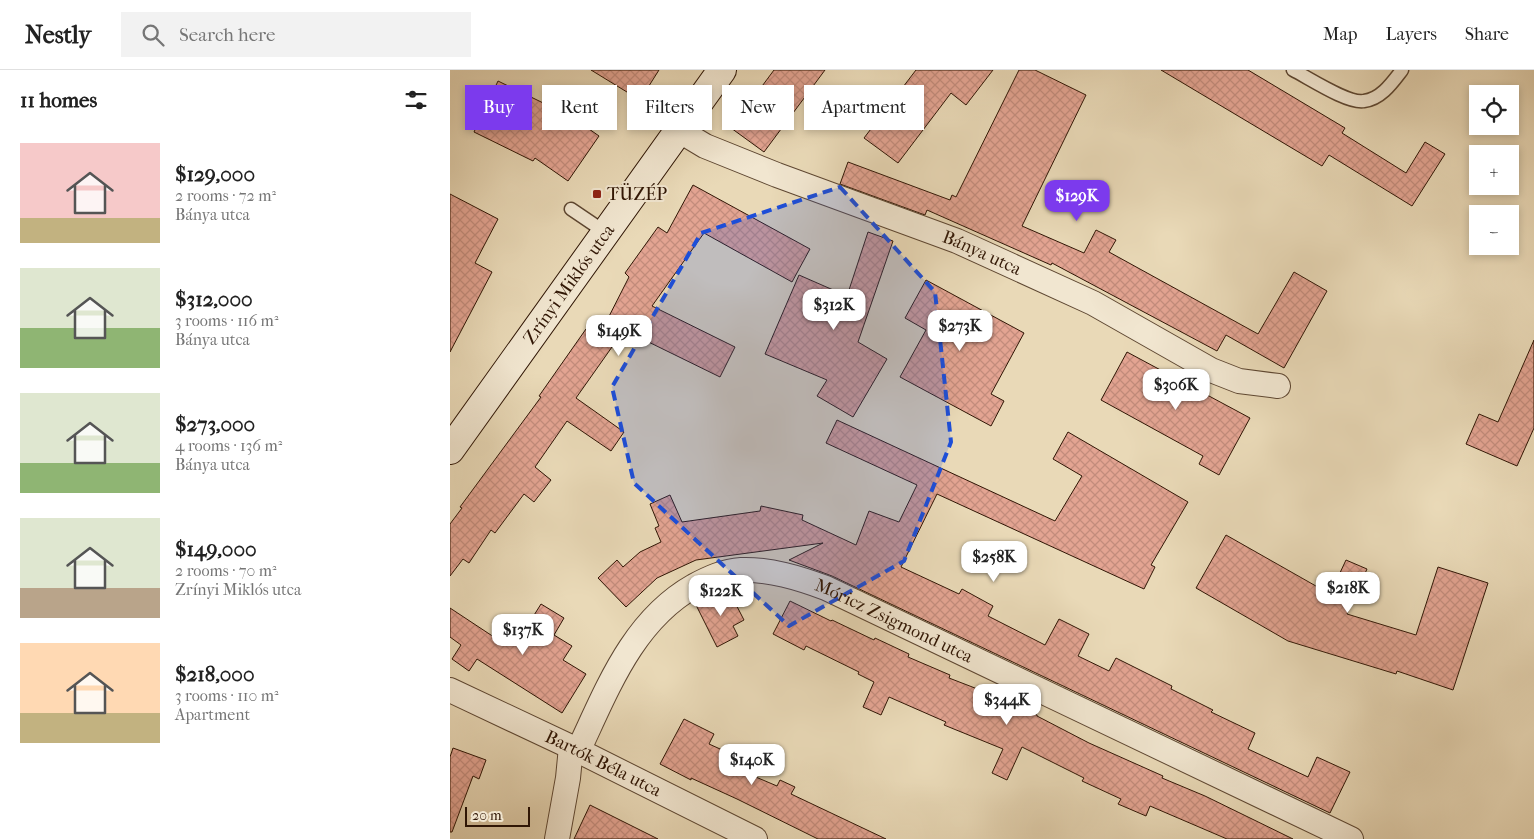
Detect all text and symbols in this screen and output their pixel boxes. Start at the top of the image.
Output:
search box [121,12,471,57]
text: Nestly [25,21,91,49]
icon: search [139,21,167,49]
text: Search here [179,24,275,46]
text: Map [1323,24,1357,45]
text: Layers [1385,24,1437,45]
text: Share [1465,24,1509,45]
chip: Buy [465,85,532,130]
chip: Rent [542,85,617,130]
chip: Filters [627,85,712,130]
chip: New [722,85,794,130]
chip: Apartment [804,85,924,130]
map controls [1469,85,1519,255]
button: locate [1469,85,1519,135]
icon: filters [402,86,430,114]
text: 11 homes [20,88,97,112]
button: + [1469,145,1519,195]
text: $129,000 [175,162,255,186]
icon: home [60,163,120,223]
pin: $129K [1042,180,1112,222]
place label: TÜZÉP [607,183,667,205]
text: 2 rooms · 72 m² [175,186,276,205]
text: $129K [1056,186,1098,205]
marker: TÜZÉP [591,188,603,200]
text: Bánya utca [175,205,250,224]
button: − [1469,205,1519,255]
street label: Zrínyi Miklós utca [519,220,619,348]
street label: Bánya utca [940,226,1025,280]
text: $312,000 [175,287,253,311]
icon: home [60,288,120,348]
pin: $312K [799,288,869,331]
text: $312K [814,295,854,314]
pin: $273K [925,310,995,352]
text: 3 rooms · 116 m² [175,311,278,330]
pin: $149K [584,314,654,357]
text: $273K [939,316,981,335]
text: $149K [597,321,641,340]
text: Bánya utca [175,330,250,349]
pin: $306K [1141,368,1211,411]
text: $306K [1154,375,1198,394]
text: $273,000 [175,412,255,436]
icon: home [60,413,120,473]
text: 4 rooms · 136 m² [175,436,282,455]
text: Bánya utca [175,455,250,474]
text: $149,000 [175,537,257,561]
icon: home [60,538,120,598]
pin: $258K [959,540,1029,583]
text: $258K [972,547,1016,566]
text: 2 rooms · 70 m² [175,561,277,580]
pin: $218K [1313,572,1383,614]
pin: $122K [686,574,756,617]
street label: Móricz Zsigmond utca [812,574,977,667]
text: $218K [1327,578,1369,597]
text: Zrínyi Miklós utca [175,580,301,599]
text: $122K [700,581,742,600]
pin: $137K [488,614,558,656]
text: $137K [503,620,543,639]
text: $218,000 [175,662,255,686]
icon: home [60,663,120,723]
pin: $344K [972,684,1042,726]
text: 3 rooms · 110 m² [175,686,279,705]
text: $344K [984,690,1030,709]
text: Apartment [175,705,250,724]
street label: Bartók Béla utca [542,726,665,801]
pin: $140K [717,744,787,786]
text: $140K [730,750,774,769]
scale bar [465,804,530,827]
text: 20 m [472,807,502,824]

